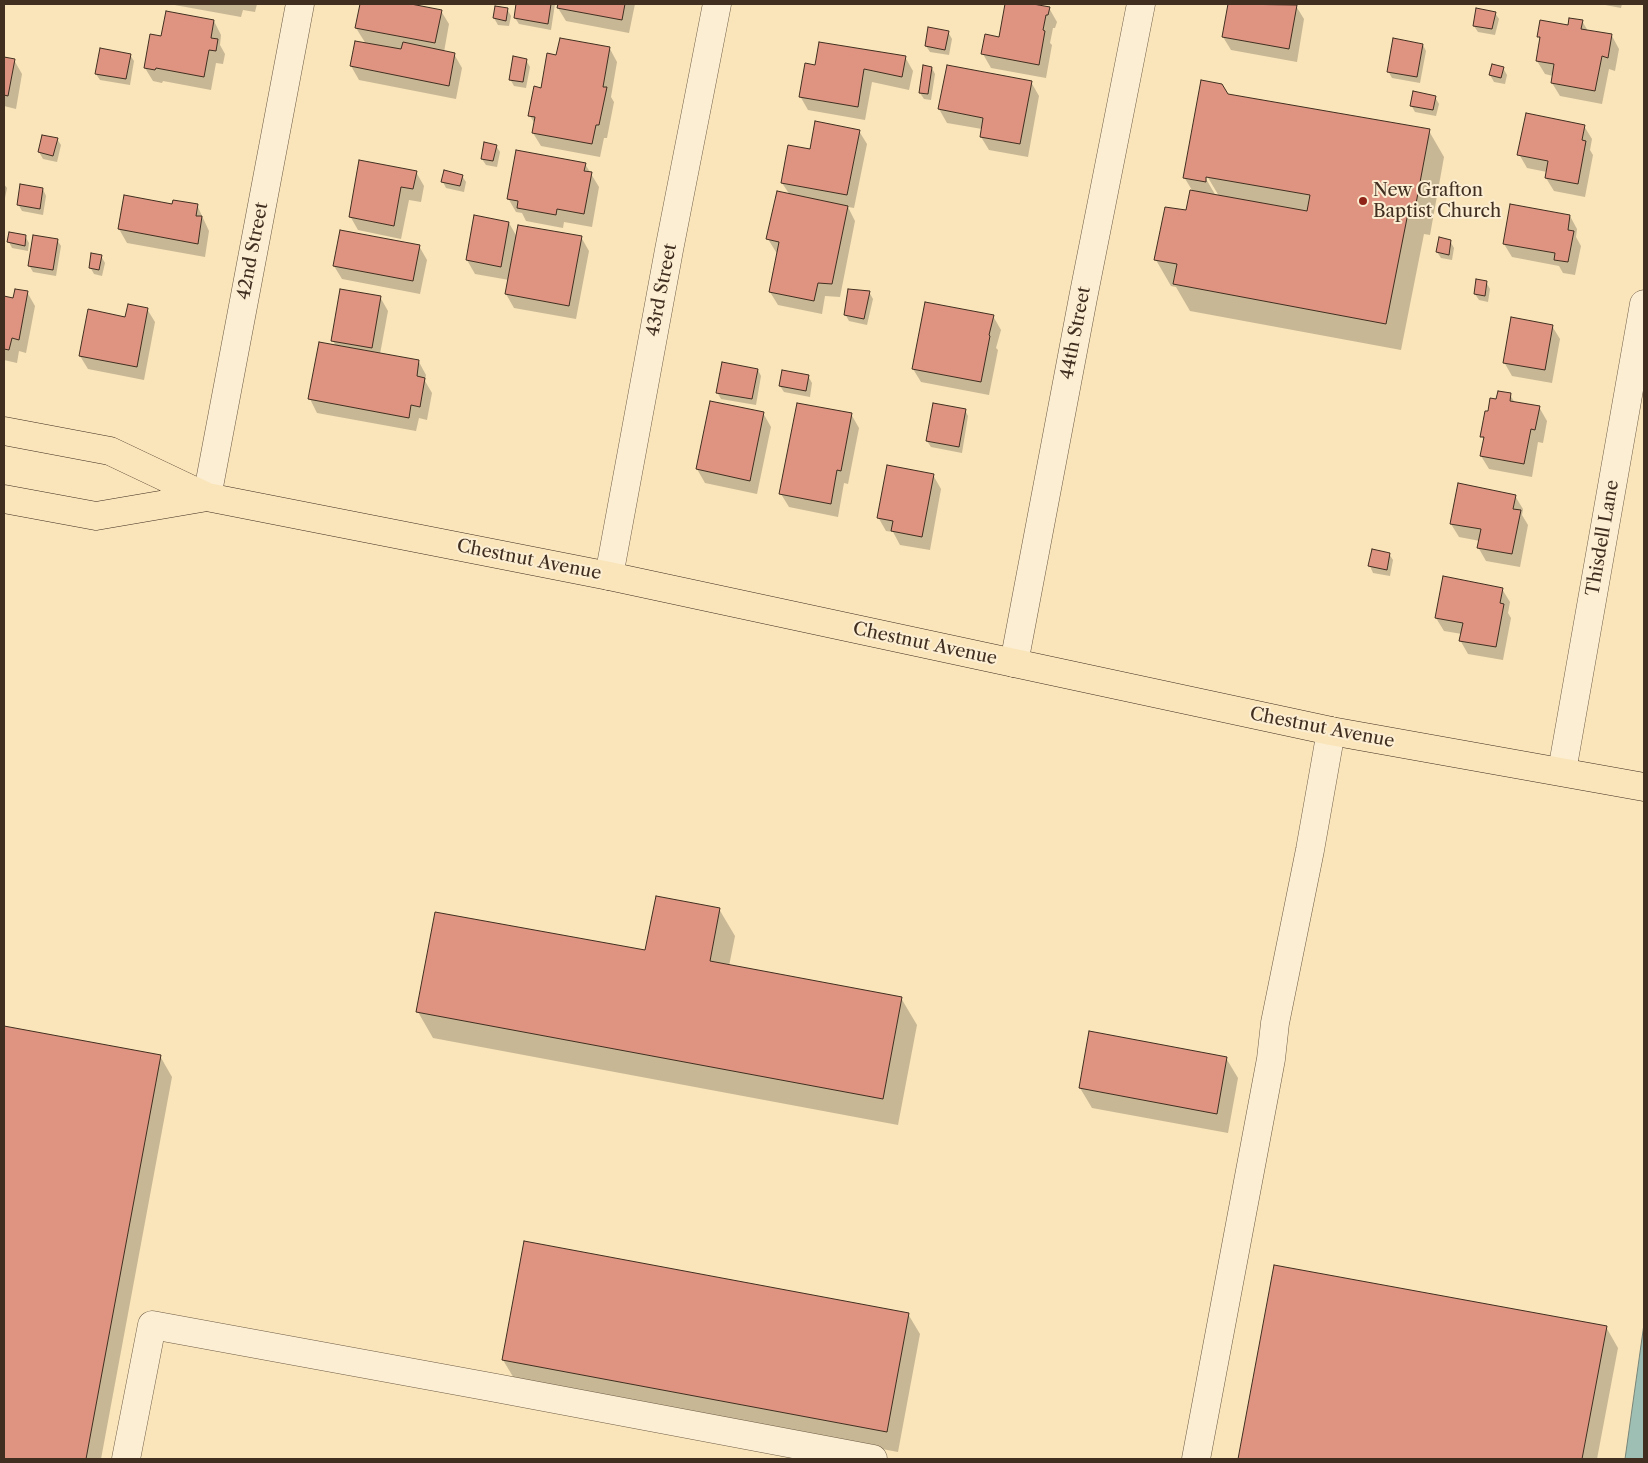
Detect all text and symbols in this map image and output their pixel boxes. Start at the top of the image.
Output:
place label: New Grafton Baptist Church [1373,180,1501,222]
marker: New Grafton Baptist Church [1357,195,1369,207]
street label: 42nd Street [233,200,273,302]
street label: 43rd Street [642,242,682,338]
street label: 44th Street [1056,285,1096,381]
street label: Thisdell Lane [1582,478,1624,598]
street label: Chestnut Avenue [455,535,603,585]
street label: Chestnut Avenue [851,618,999,670]
street label: Chestnut Avenue [1248,703,1396,753]

